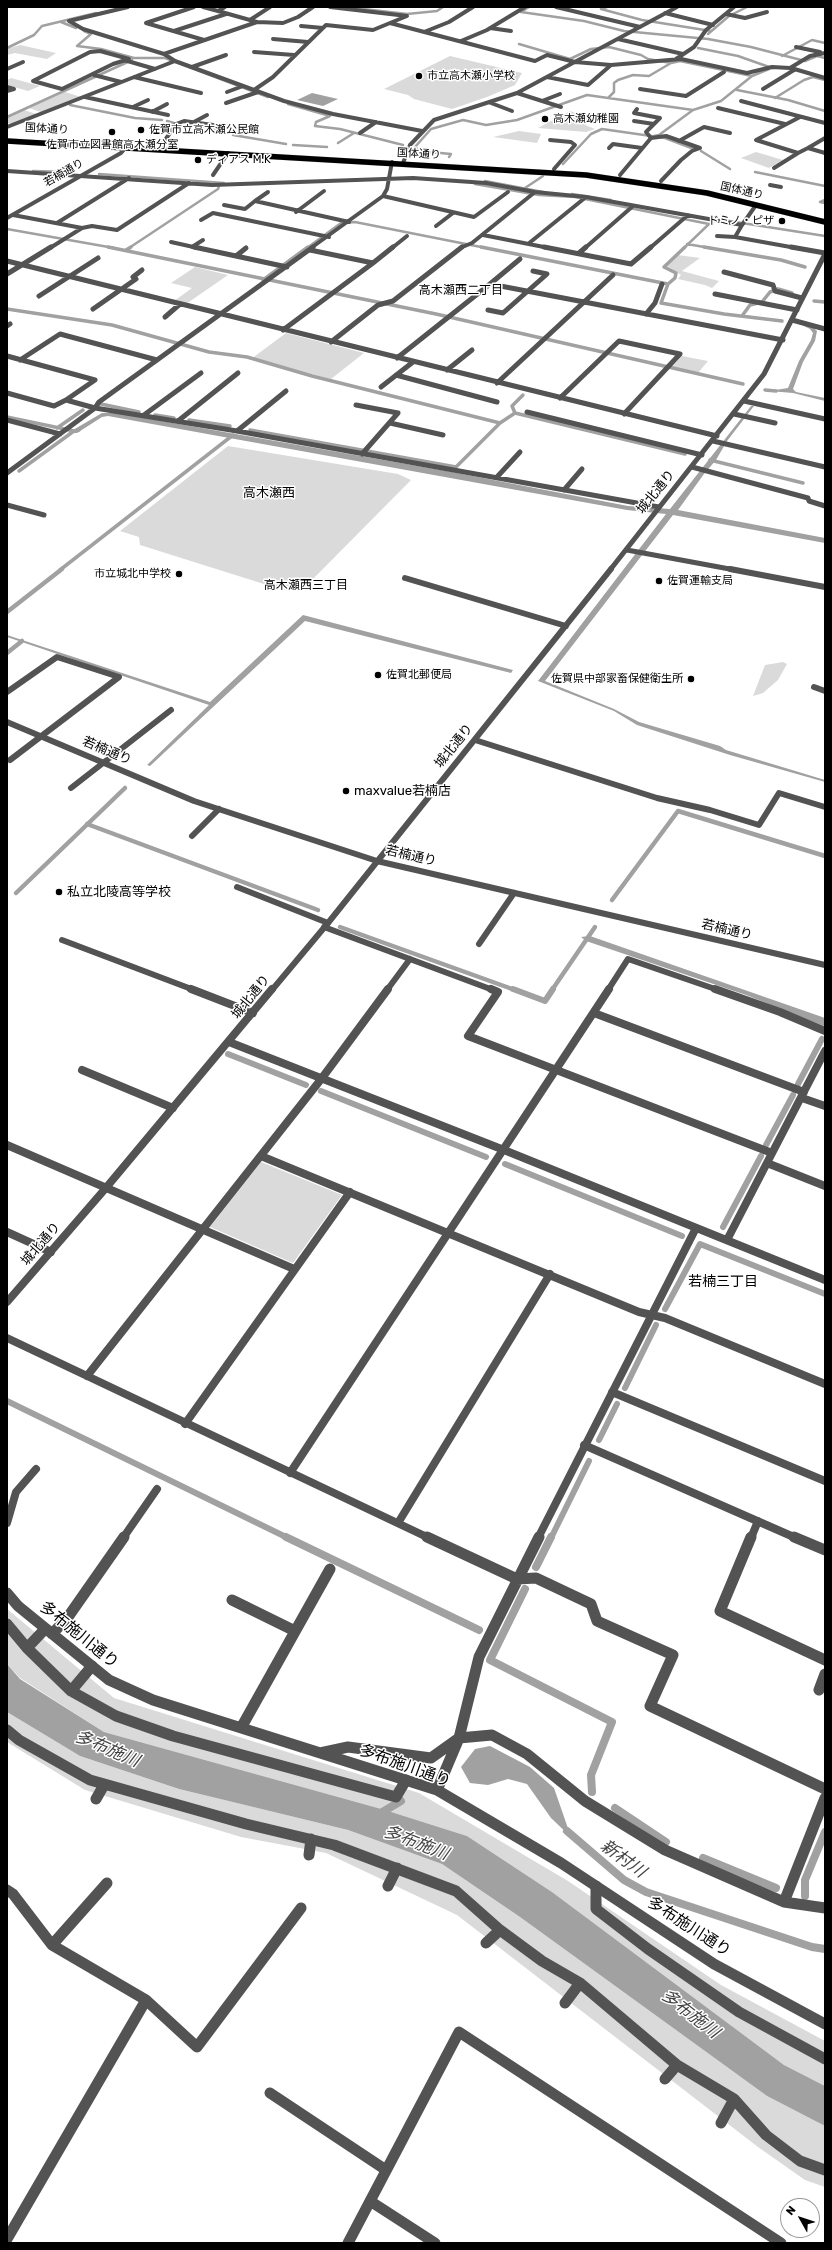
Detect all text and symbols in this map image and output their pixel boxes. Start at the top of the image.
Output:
place label: 市立高木瀬小学校 [427,69,515,83]
marker: 市立高木瀬小学校 [414,71,424,81]
place label: 高木瀬幼稚園 [553,112,619,126]
marker: 高木瀬幼稚園 [540,114,550,124]
street label: 国体通り [25,121,69,137]
place label: 佐賀市立高木瀬公民館 [149,123,259,137]
marker: 佐賀市立高木瀬公民館 [136,125,146,135]
marker: 佐賀市立図書館高木瀬分室 [107,127,117,137]
place label: 佐賀市立図書館高木瀬分室 [46,138,178,152]
street label: 国体通り [397,146,441,162]
place label: ディアス M.K [206,153,271,167]
marker: ディアス M.K [193,155,203,165]
street label: 若楠通り [42,156,86,190]
street label: 国体通り [719,180,765,202]
place label: ドミノ・ピザ [708,214,774,228]
marker: ドミノ・ピザ [777,216,787,226]
district label: 高木瀬西二丁目 [419,284,503,298]
street label: 城北通り [634,467,678,517]
district label: 高木瀬西 [243,485,295,501]
place label: 市立城北中学校 [94,567,171,581]
marker: 市立城北中学校 [174,569,184,579]
place label: 佐賀運輸支局 [667,574,733,588]
marker: 佐賀運輸支局 [654,576,664,586]
district label: 高木瀬西三丁目 [264,579,348,593]
place label: 佐賀北郵便局 [386,668,452,682]
marker: 佐賀北郵便局 [373,670,383,680]
place label: 佐賀県中部家畜保健衛生所 [551,672,683,686]
marker: 佐賀県中部家畜保健衛生所 [686,674,696,684]
street label: 城北通り [432,721,476,771]
street label: 若楠通り [80,734,134,768]
place label: maxvalue若楠店 [354,783,451,799]
marker: maxvalue若楠店 [341,786,351,796]
street label: 若楠通り [384,843,438,869]
place label: 私立北陵高等学校 [67,884,171,900]
marker: 私立北陵高等学校 [54,887,64,897]
street label: 若楠通り [700,917,754,943]
street label: 城北通り [229,972,273,1022]
street label: 城北通り [18,1219,64,1269]
district label: 若楠三丁目 [688,1274,758,1290]
street label: 多布施川通り [36,1597,122,1673]
water label: 多布施川 [72,1726,142,1772]
street label: 多布施川通り [357,1741,453,1791]
water label: 多布施川 [381,1821,451,1865]
water label: 新村川 [596,1836,650,1882]
street label: 多布施川通り [644,1893,734,1961]
water label: 多布施川 [657,1985,723,2043]
north arrow [780,2198,820,2238]
text: N [784,2204,799,2218]

